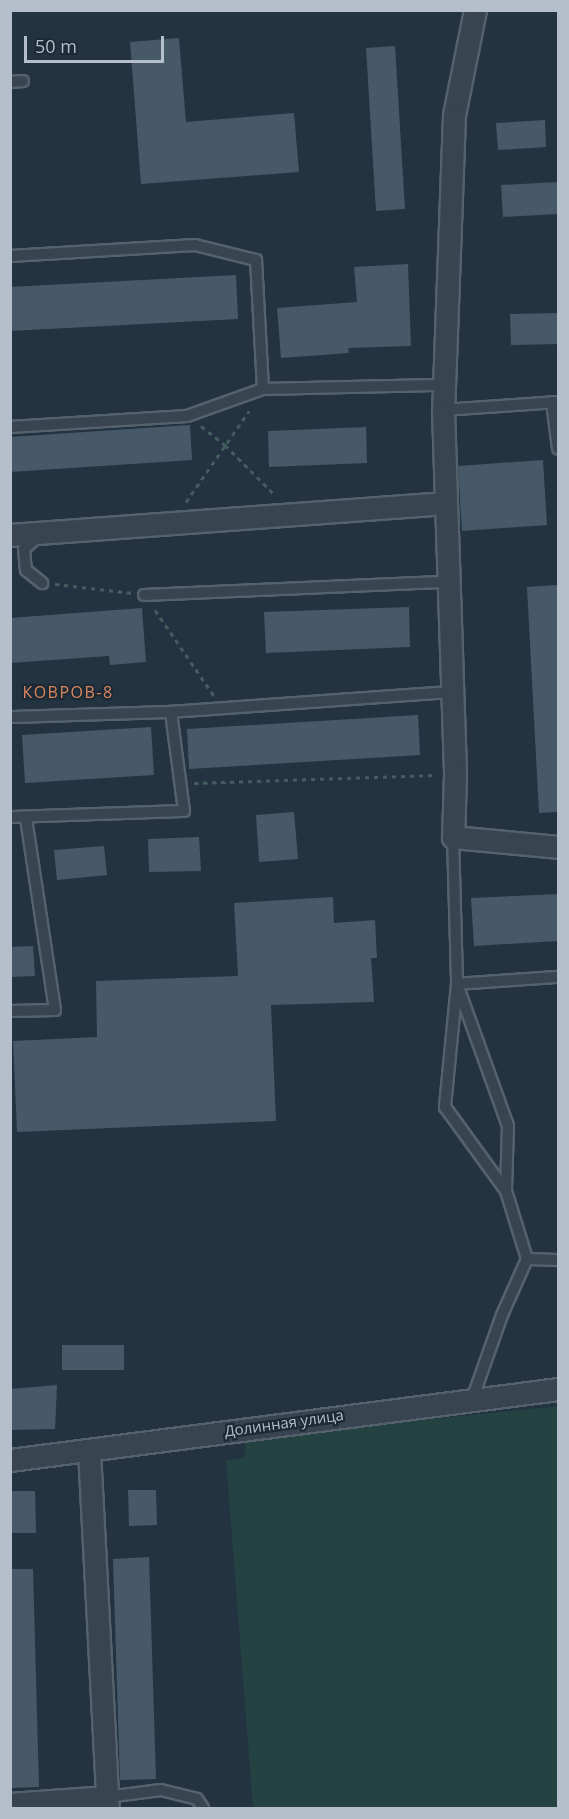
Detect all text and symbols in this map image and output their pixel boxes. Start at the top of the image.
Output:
scale bar [27,24,166,62]
text: 50 m [35,34,77,58]
district label: КОВРОВ-8 [22,682,114,702]
street label: Долинная улица [223,1406,345,1440]

